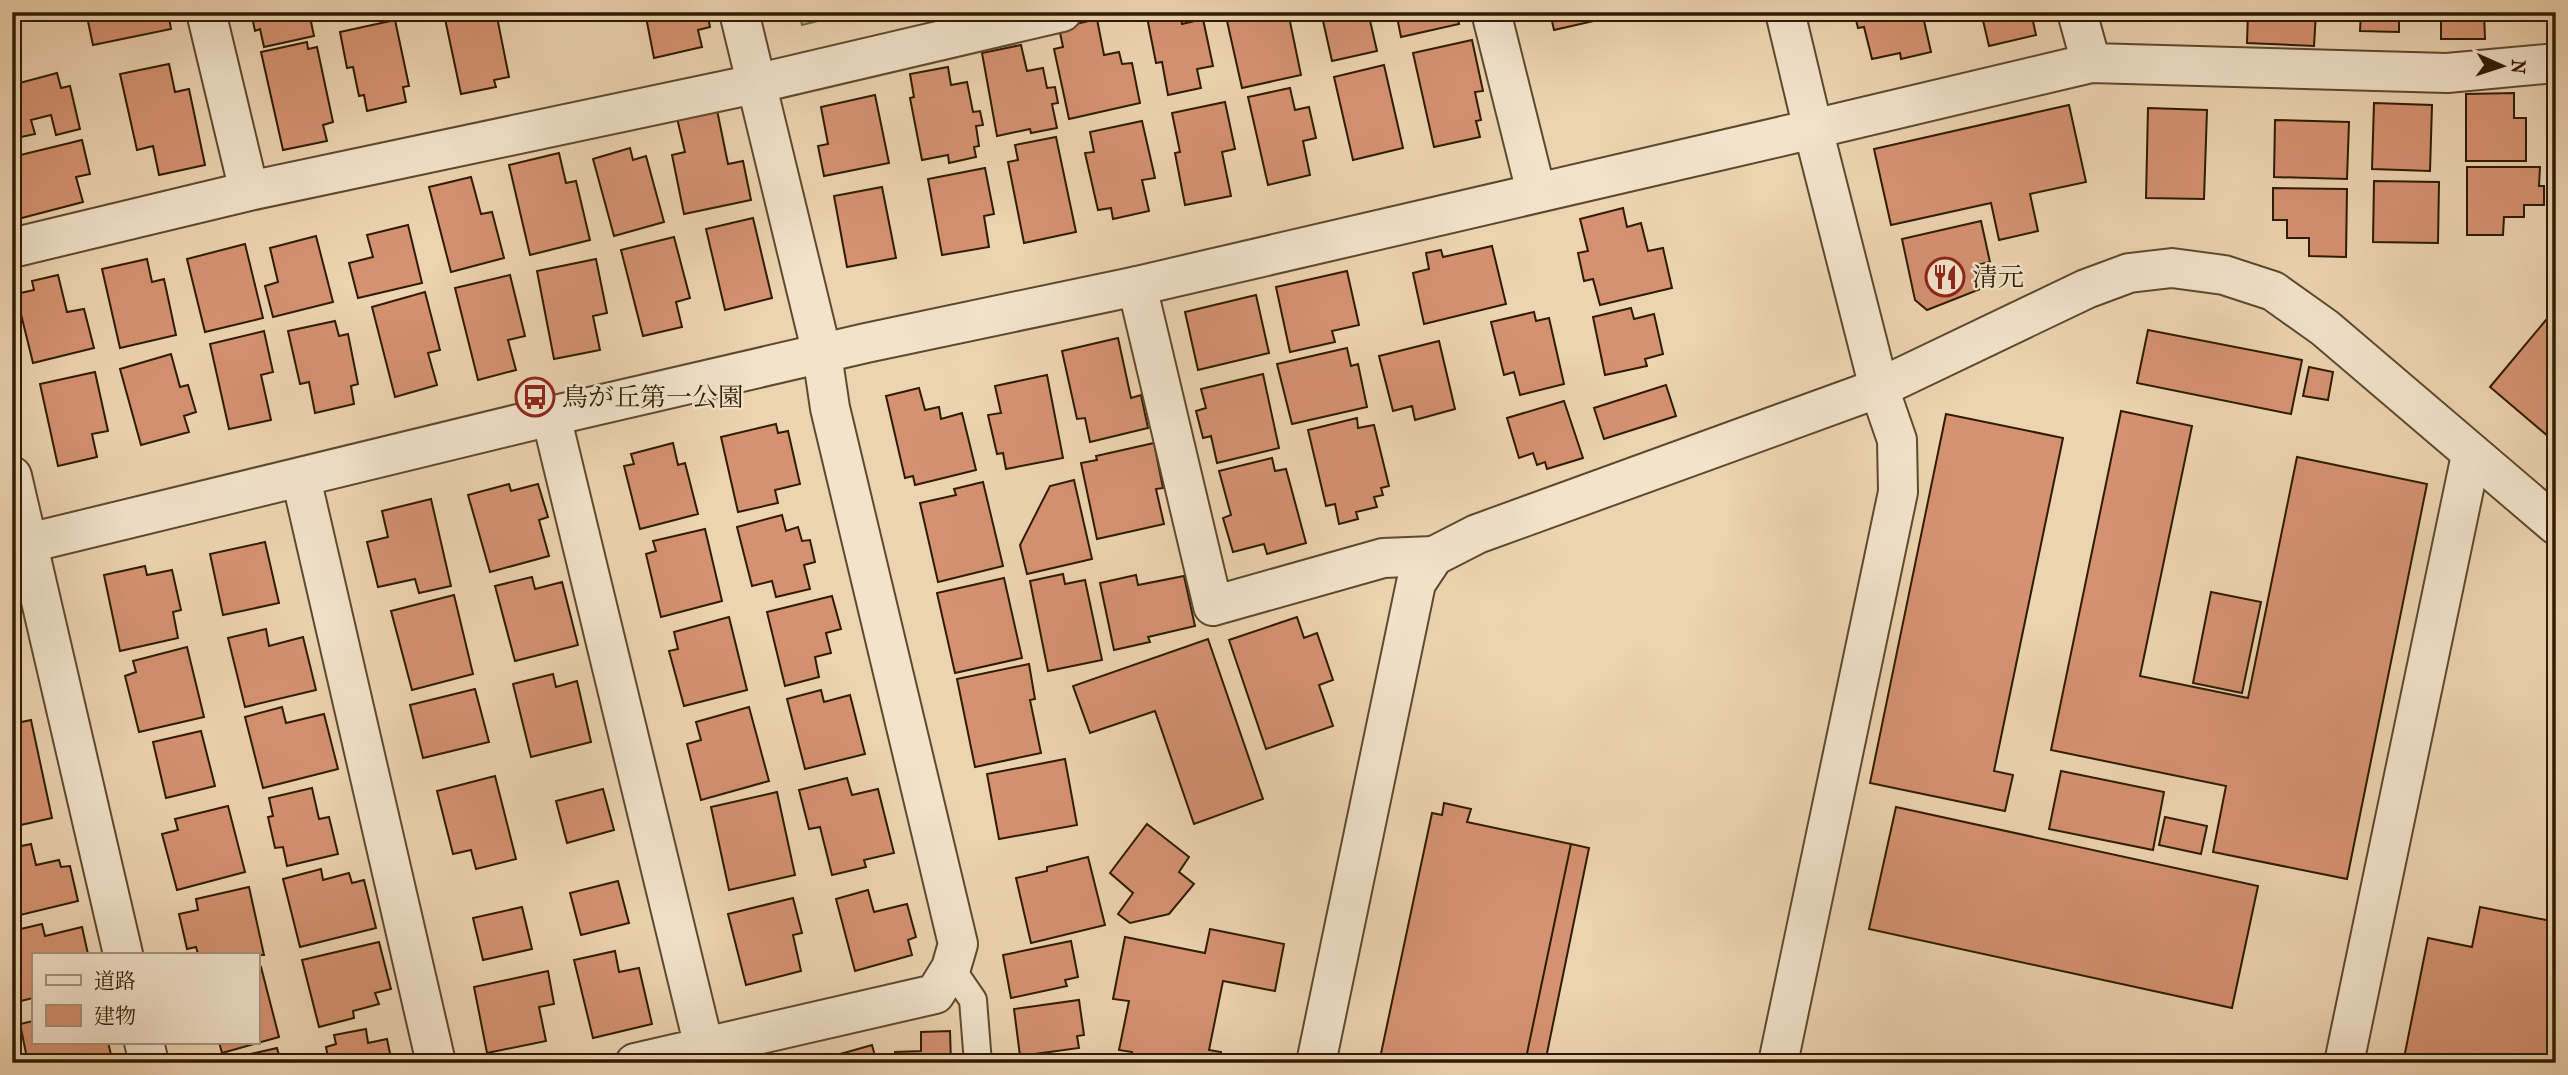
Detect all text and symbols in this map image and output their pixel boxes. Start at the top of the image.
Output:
north arrow [2466,32,2536,102]
text: N [2507,59,2529,75]
restaurant icon: 清元 [1924,256,1966,298]
place label: 清元 [1972,262,2024,293]
bus stop icon: 鳥が丘第一公園 [514,376,556,418]
place label: 鳥が丘第一公園 [562,382,744,413]
legend [32,953,259,1044]
text: 道路 [94,969,136,993]
text: 建物 [94,1004,136,1028]

